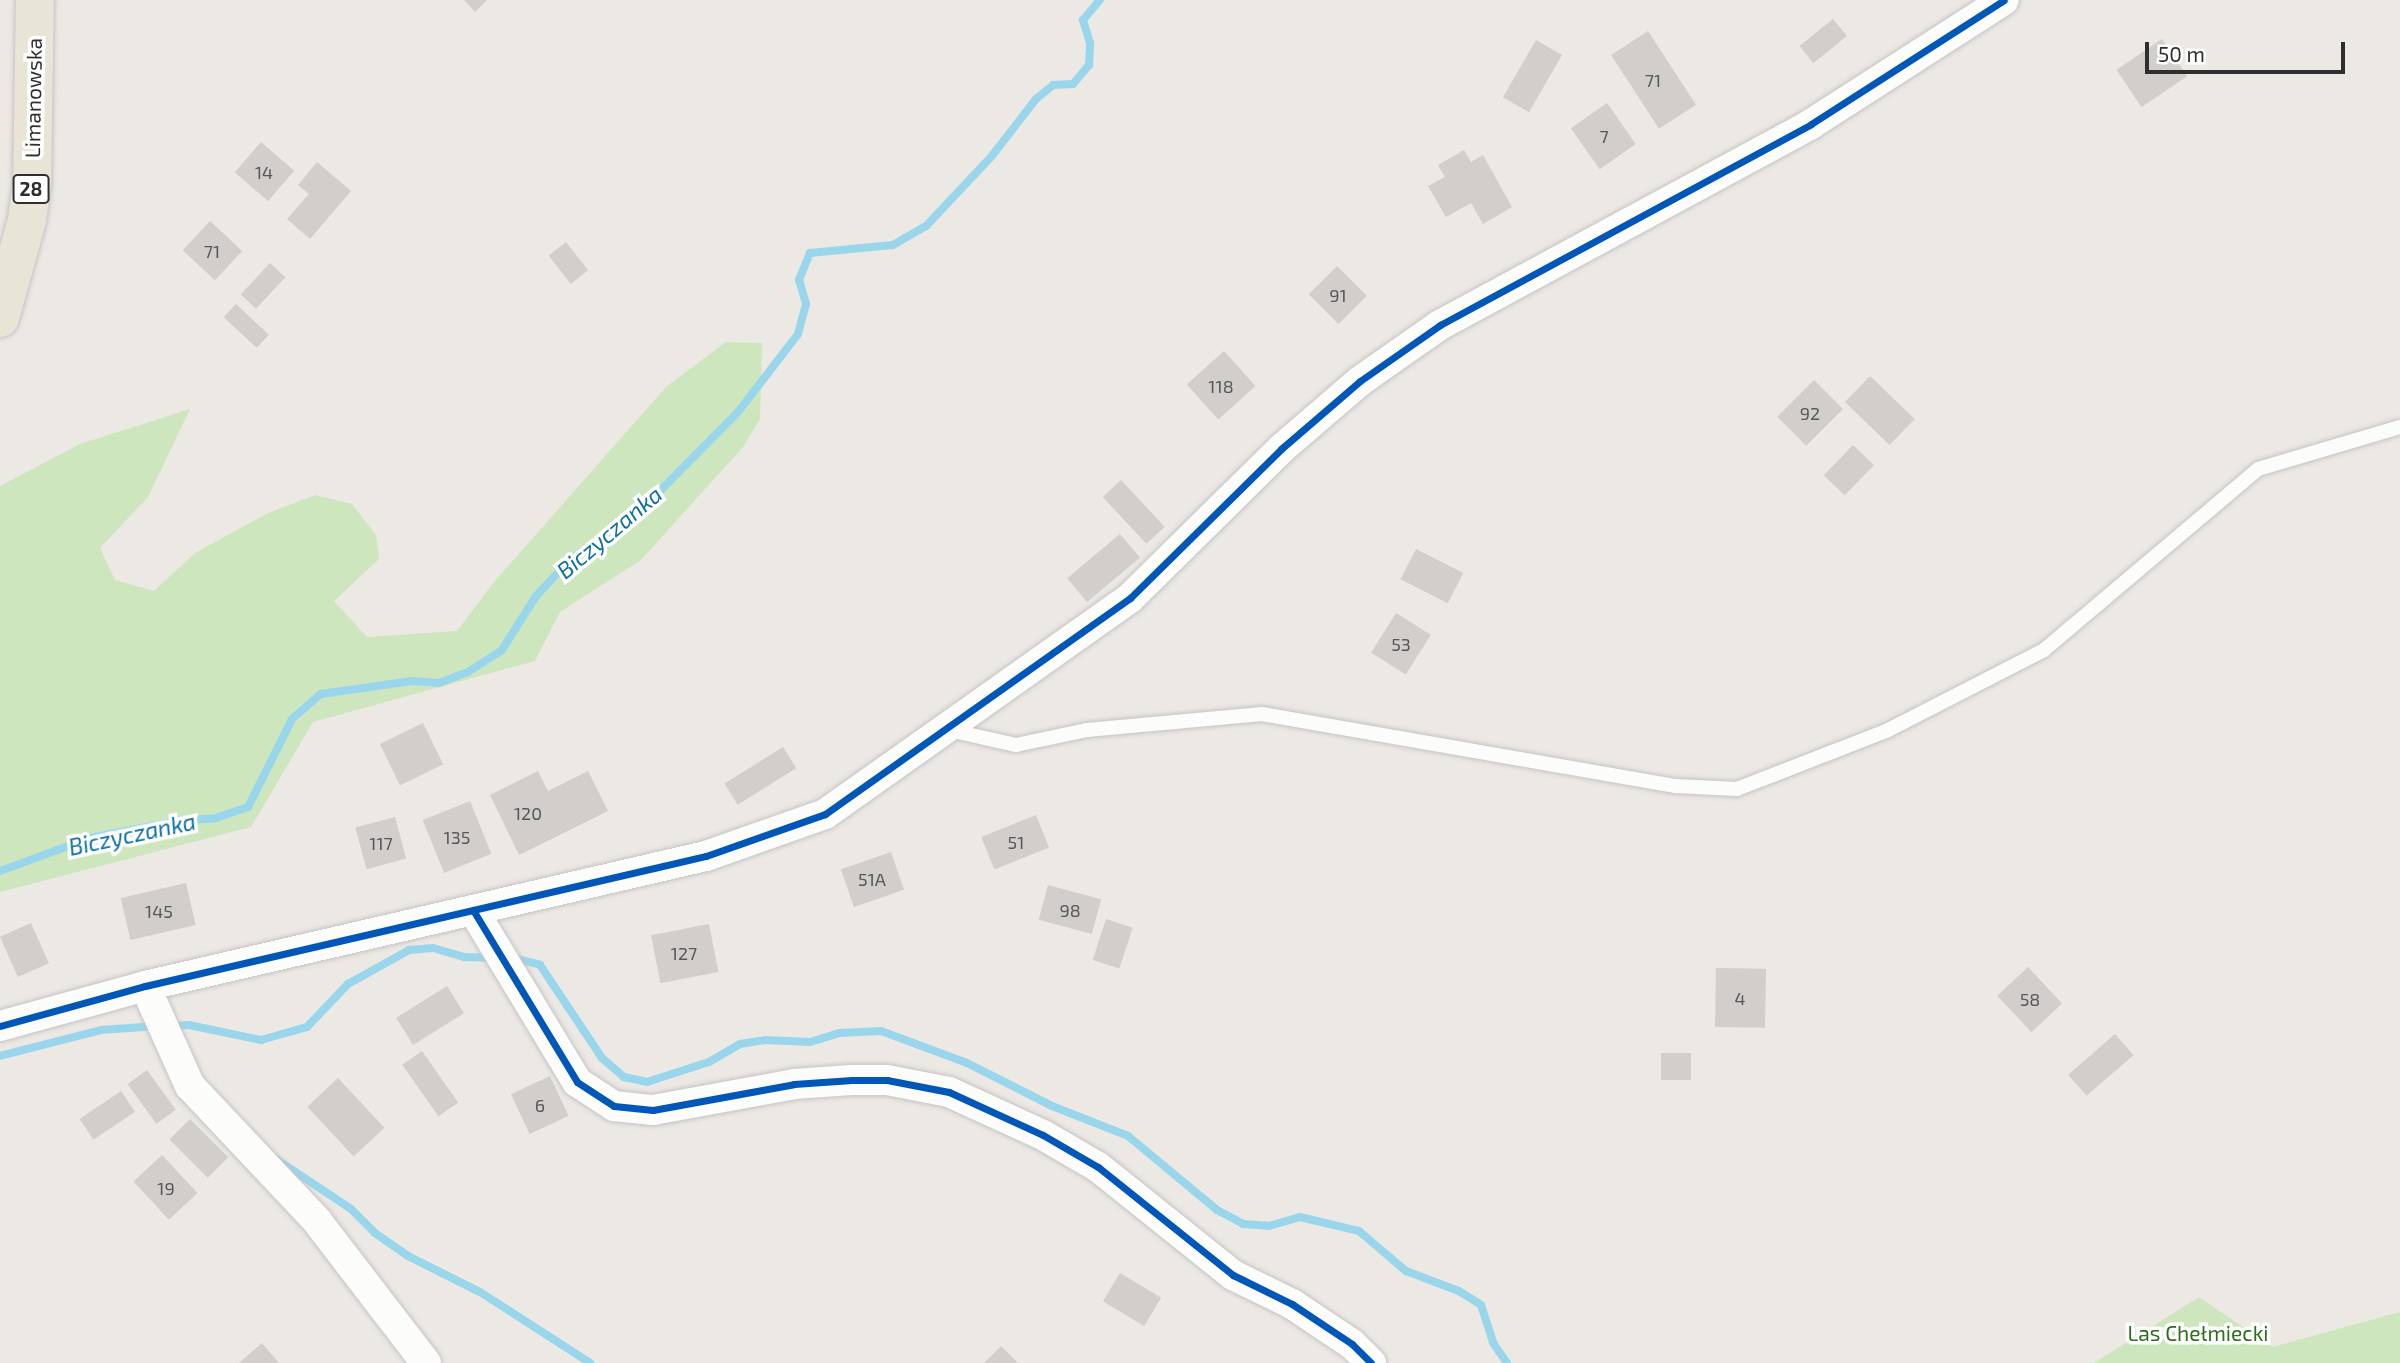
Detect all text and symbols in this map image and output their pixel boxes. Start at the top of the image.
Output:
scale bar [2148,28,2348,72]
street label: Limanowska [19,38,47,158]
text: 50 m [2158,41,2205,66]
house number: 71 [1645,69,1661,91]
house number: 7 [1599,125,1609,147]
house number: 14 [255,161,273,183]
road number: 28 [12,174,50,204]
house number: 71 [204,240,220,262]
house number: 91 [1329,284,1347,306]
house number: 118 [1208,375,1234,397]
house number: 92 [1800,402,1820,424]
water label: Biczyczanka [551,480,667,584]
house number: 53 [1391,633,1411,655]
house number: 120 [514,802,542,824]
water label: Biczyczanka [66,807,198,861]
house number: 135 [444,826,470,848]
house number: 51 [1008,831,1024,853]
house number: 117 [369,832,393,854]
house number: 51A [858,868,886,890]
house number: 98 [1059,899,1081,921]
house number: 145 [145,900,173,922]
house number: 127 [671,942,697,964]
house number: 4 [1734,987,1746,1009]
house number: 58 [2020,988,2040,1010]
house number: 6 [535,1094,545,1116]
house number: 19 [157,1177,175,1199]
park label: Las Chełmiecki [2127,1320,2269,1346]

